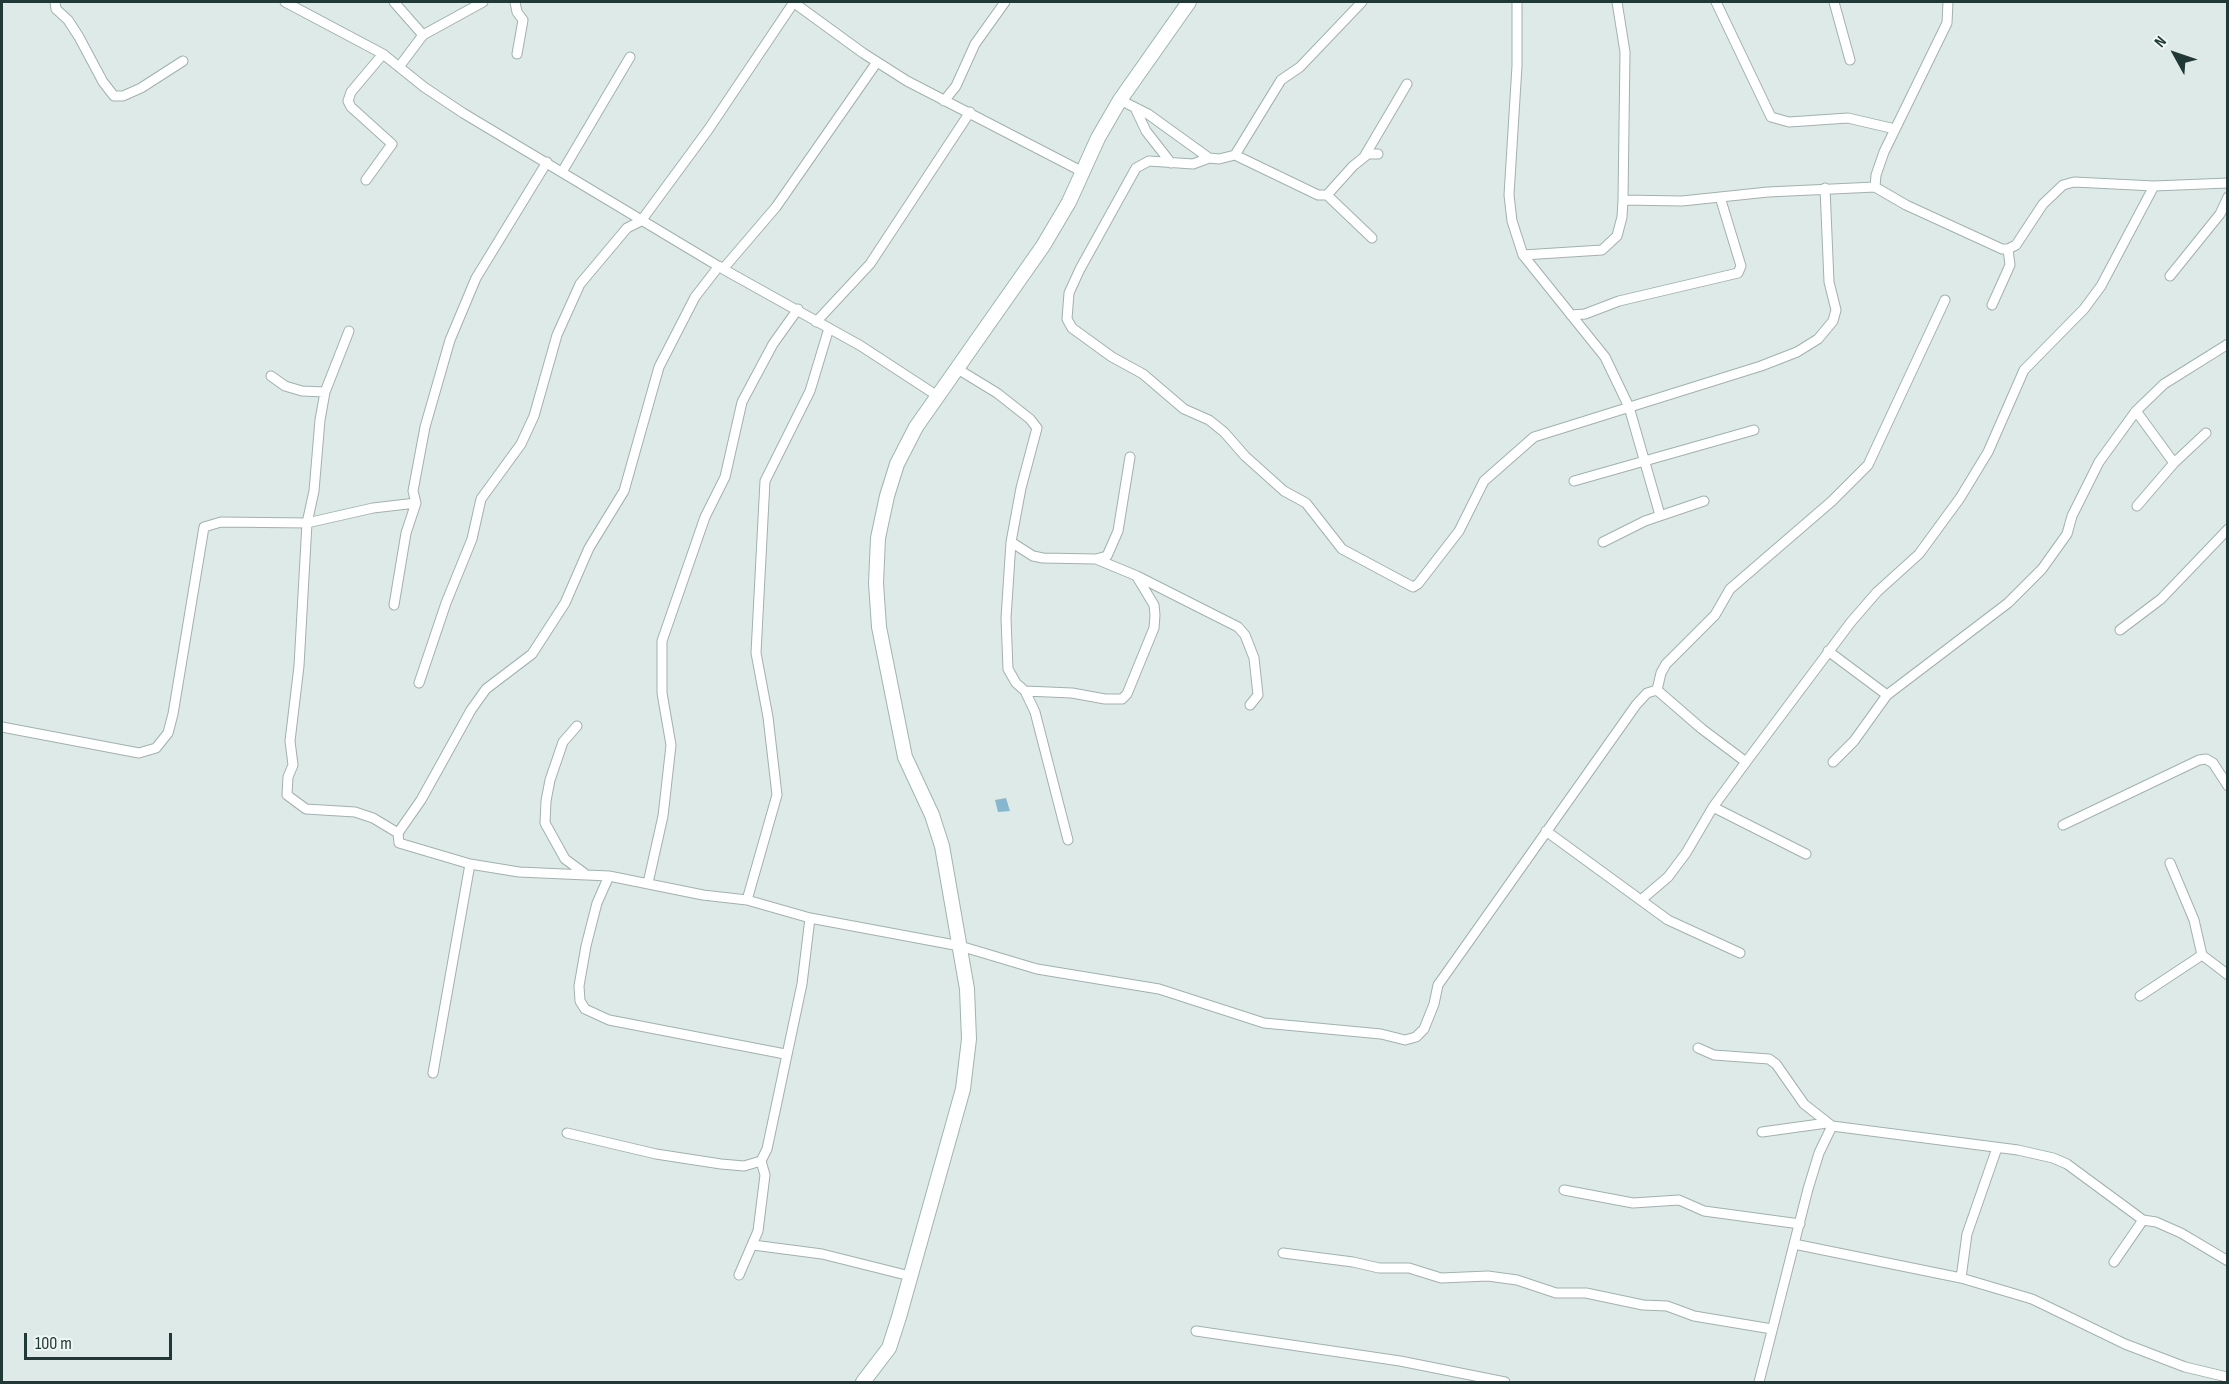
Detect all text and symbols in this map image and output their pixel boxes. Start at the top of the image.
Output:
north arrow [2145,24,2205,84]
text: N [2151,33,2171,51]
scale bar [27,1321,176,1359]
text: 100 m [35,1333,72,1354]

